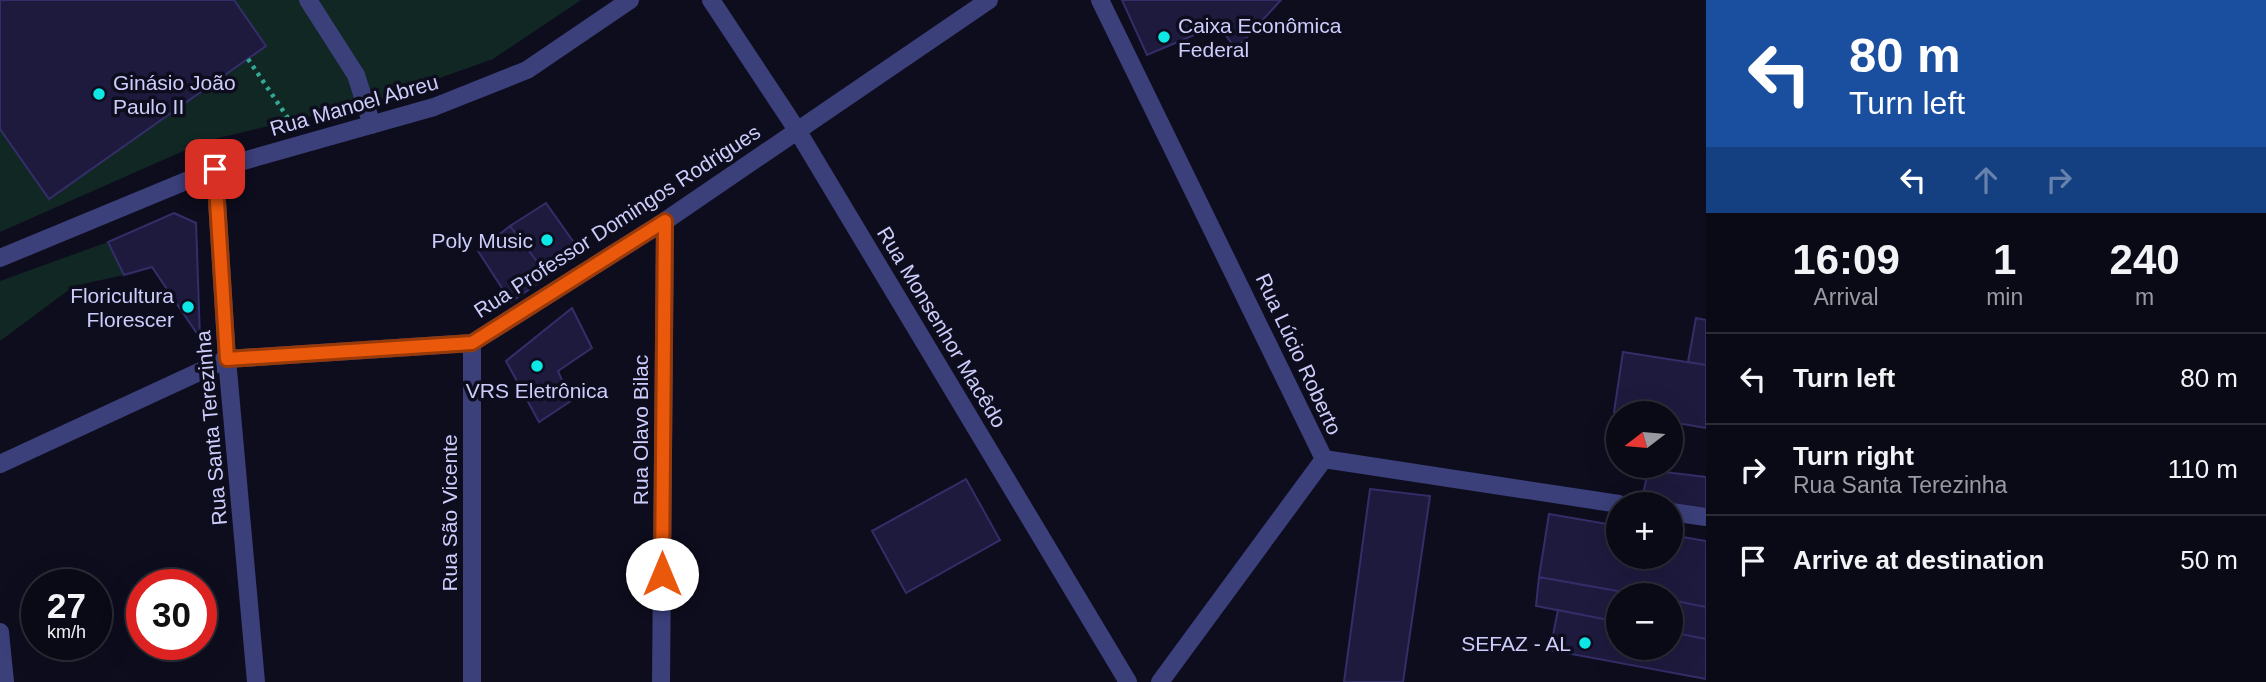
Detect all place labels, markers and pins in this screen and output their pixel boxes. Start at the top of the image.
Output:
place label: Caixa Econômica Federal [1178,14,1342,61]
marker: Caixa Econômica Federal [1156,29,1172,45]
place label: Ginásio João Paulo II [113,71,236,118]
marker: Ginásio João Paulo II [91,86,107,102]
pin [185,139,245,199]
place label: Poly Music [431,229,533,252]
marker: Poly Music [539,232,555,248]
place label: Floricultura Florescer [70,284,174,331]
marker: Floricultura Florescer [180,299,196,315]
marker: VRS Eletrônica [529,358,545,374]
place label: VRS Eletrônica [466,379,609,402]
place label: SEFAZ - AL [1461,632,1571,655]
marker: SEFAZ - AL [1577,635,1593,651]

